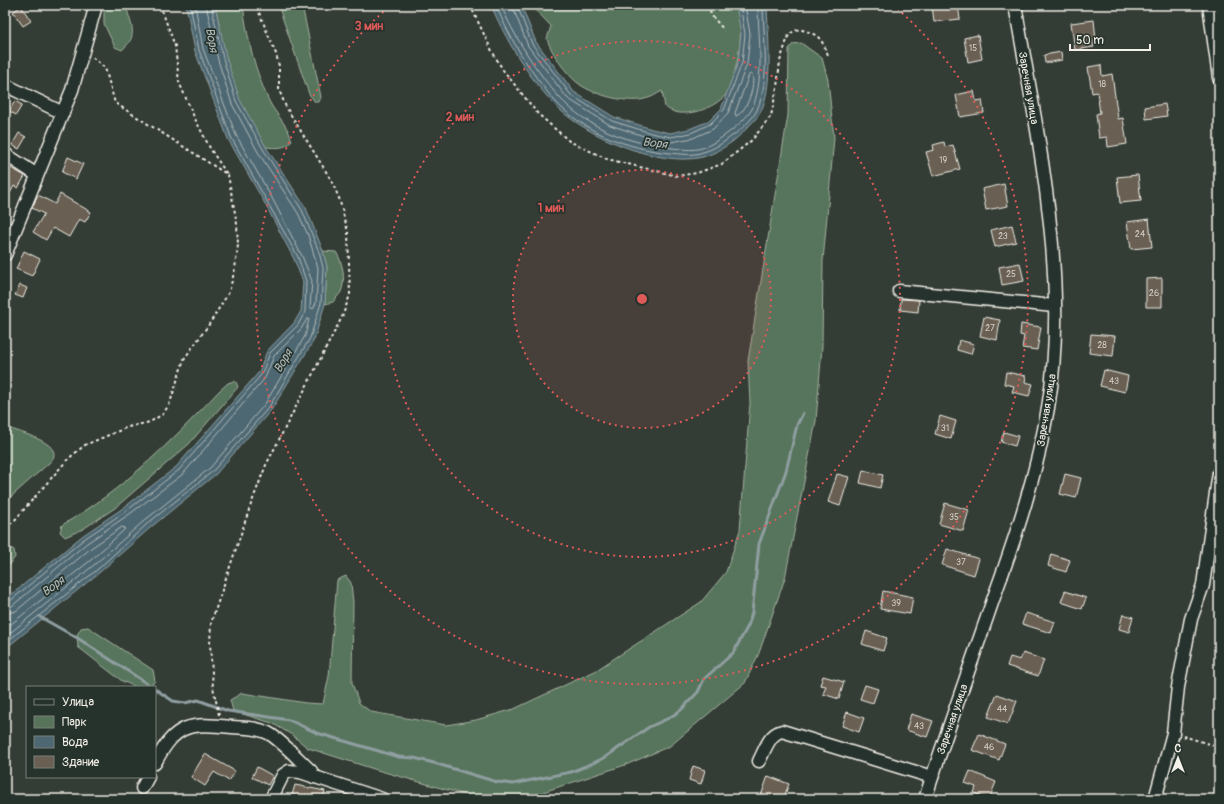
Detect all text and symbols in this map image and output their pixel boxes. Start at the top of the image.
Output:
text: 3 мин [355,19,383,34]
scale bar [1070,26,1150,52]
water label: Воря [202,27,221,55]
text: 50 m [1076,33,1104,48]
house number: 15 [969,43,977,54]
street label: Заречная улица [1016,51,1041,125]
house number: 18 [1098,79,1106,90]
text: 2 мин [446,110,474,125]
water label: Воря [642,135,669,153]
house number: 19 [939,155,947,166]
text: 1 мин [538,201,564,216]
house number: 24 [1135,229,1146,240]
house number: 23 [998,231,1008,242]
house number: 25 [1006,269,1016,280]
house number: 26 [1149,288,1159,299]
centre of rings [635,292,649,306]
house number: 27 [985,323,995,334]
house number: 28 [1097,340,1107,351]
water label: Воря [271,346,297,376]
street label: Заречная улица [1034,373,1059,447]
house number: 43 [1109,376,1119,387]
house number: 31 [941,423,949,434]
house number: 35 [949,512,959,523]
house number: 37 [956,557,966,568]
water label: Воря [39,572,69,600]
house number: 39 [891,598,901,609]
street label: Заречная улица [934,682,971,756]
legend [26,686,156,778]
text: Улица [62,695,94,710]
house number: 44 [997,704,1008,715]
text: Парк [62,715,87,730]
house number: 43 [914,721,924,732]
text: Вода [62,735,88,750]
north arrow [1158,738,1198,778]
house number: 46 [984,742,994,753]
text: С [1175,742,1182,755]
text: Здание [62,755,99,770]

